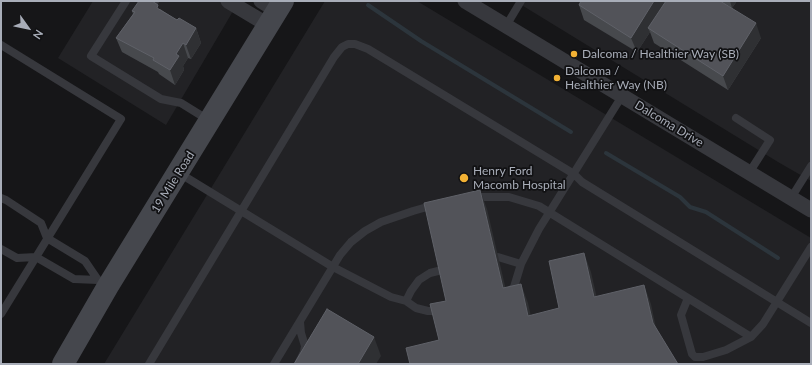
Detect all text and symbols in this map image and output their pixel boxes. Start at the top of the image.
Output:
north arrow [8,8,48,48]
text: N [31,28,46,42]
place label: Dalcoma / Healthier Way (SB) [582,47,739,61]
marker: Dalcoma / Healthier Way (SB) [569,49,579,59]
place label: Dalcoma / Healthier Way (NB) [565,64,667,92]
marker: Dalcoma / Healthier Way (NB) [552,73,562,83]
street label: Dalcoma Drive [632,98,706,150]
street label: 19 Mile Road [148,149,198,215]
place label: Henry Ford Macomb Hospital [473,164,566,192]
marker: Henry Ford Macomb Hospital [458,172,470,184]

